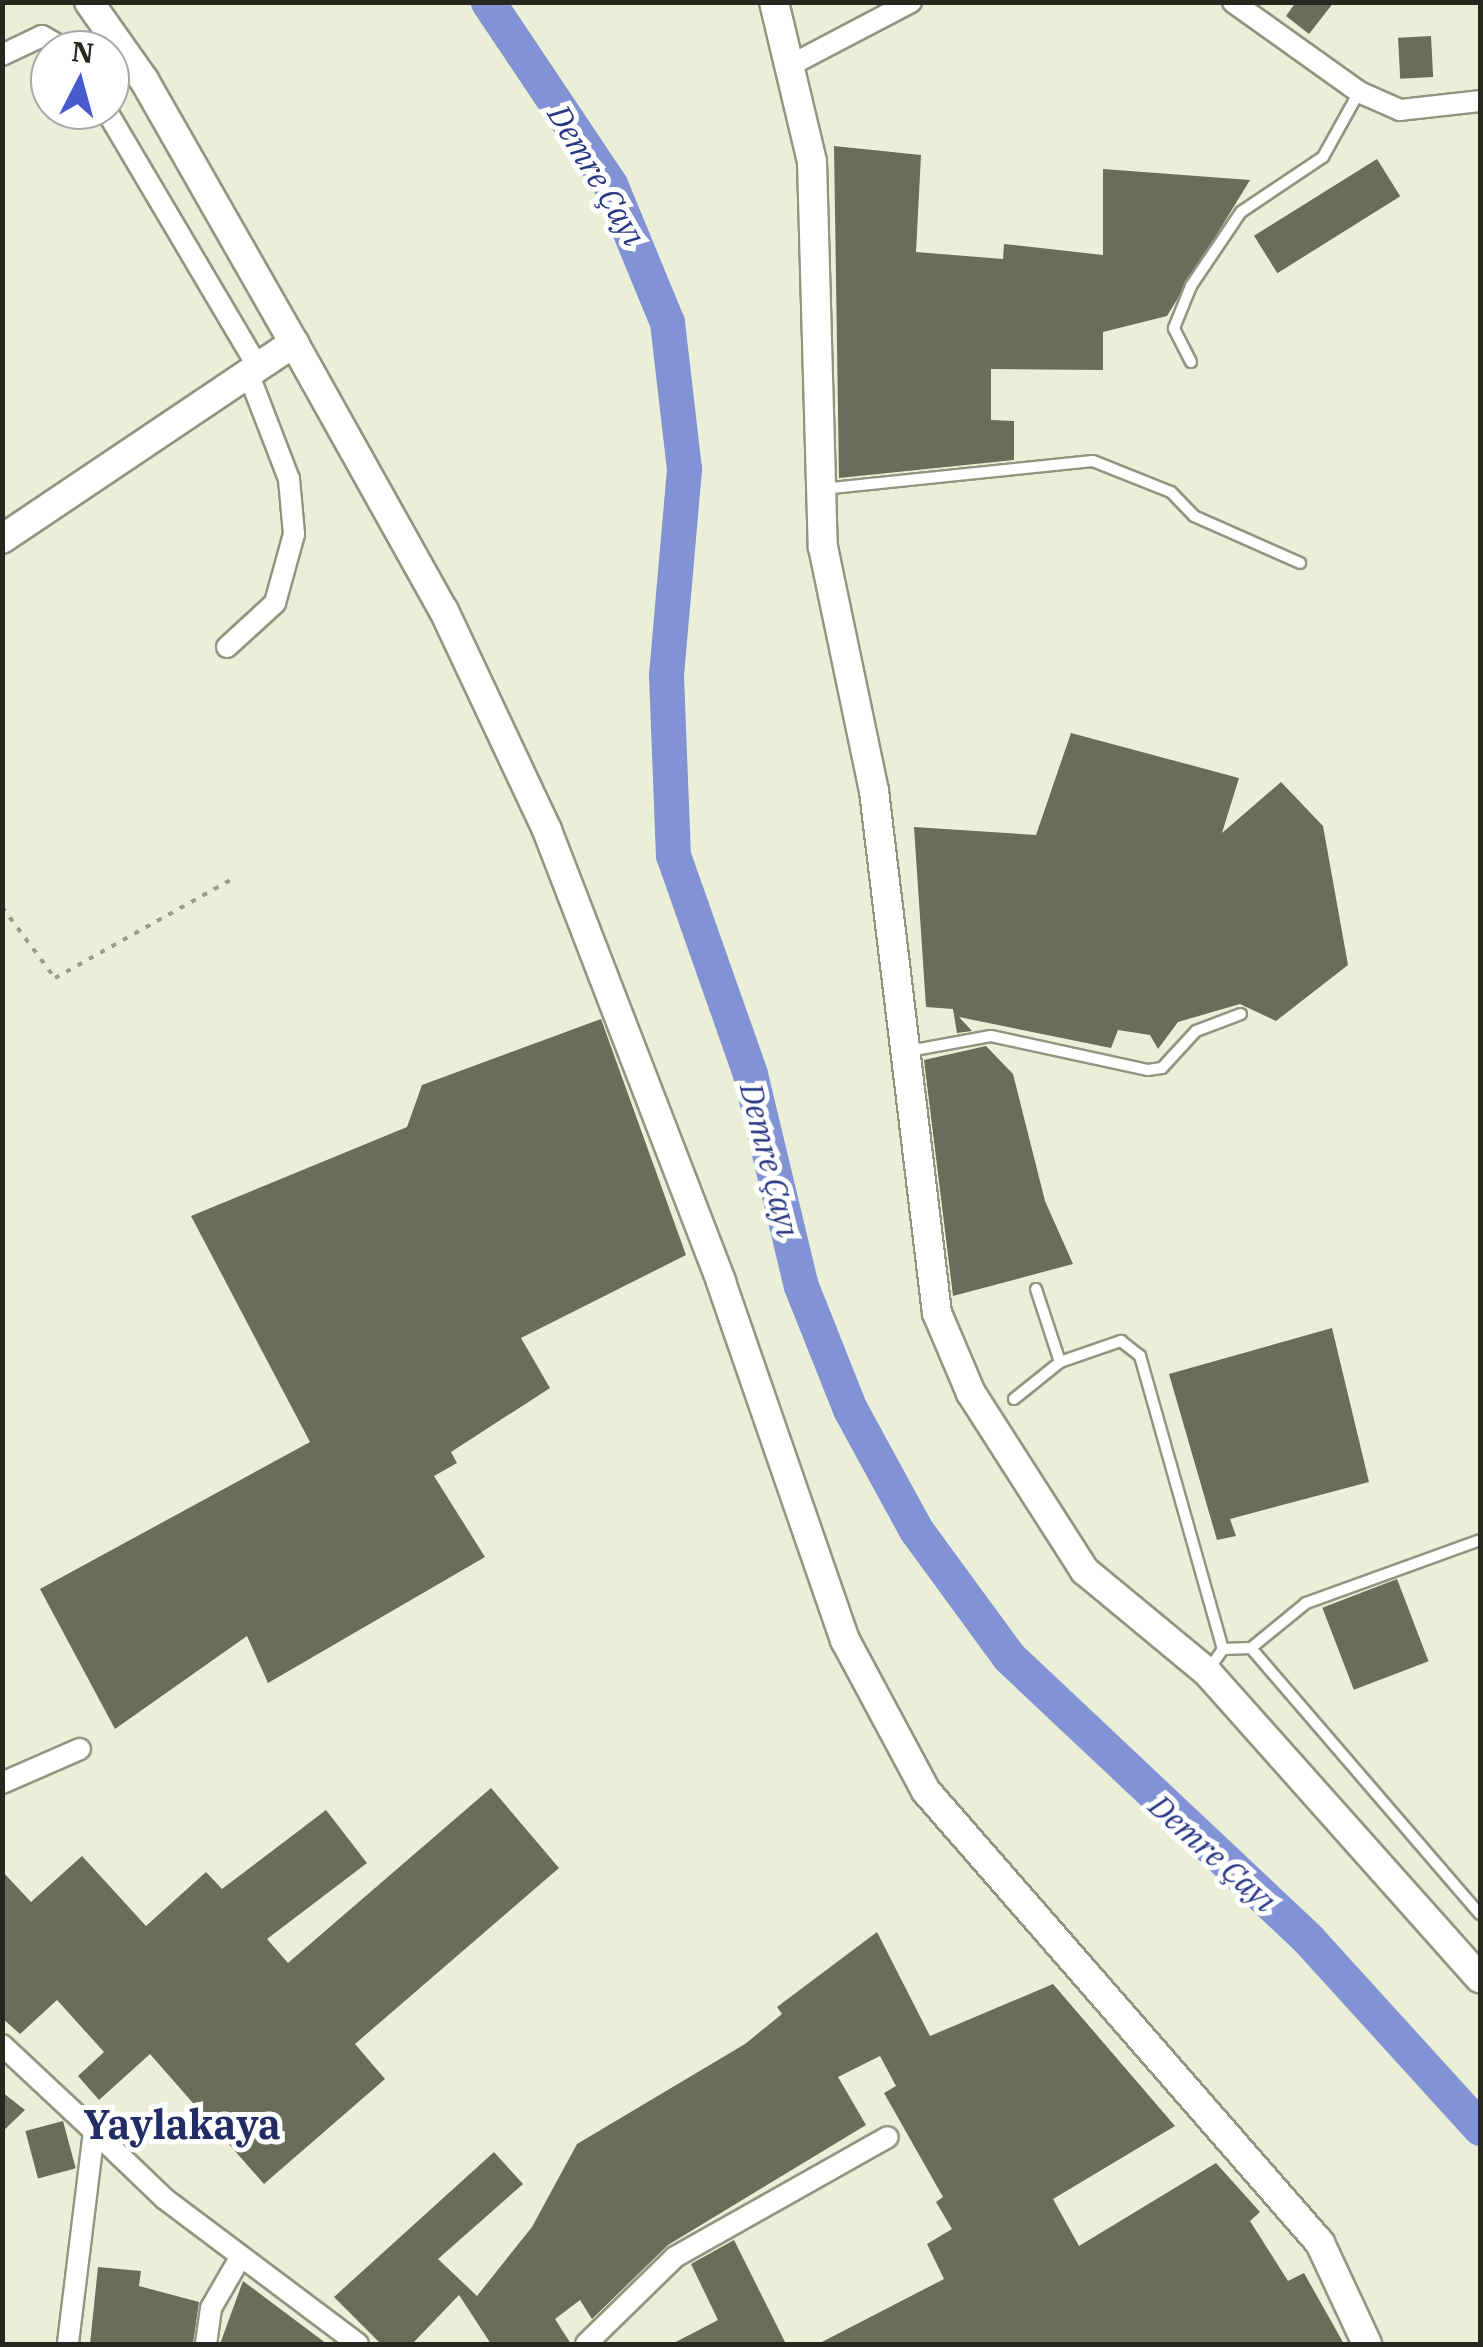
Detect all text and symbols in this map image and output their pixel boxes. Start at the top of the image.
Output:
north arrow [30,30,130,130]
text: N [70,32,96,71]
water label: Demre Çayı [540,98,654,252]
water label: Demre Çayı [732,1079,808,1241]
water label: Demre Çayı [1142,1786,1284,1920]
district label: Yaylakaya [83,2100,281,2148]

